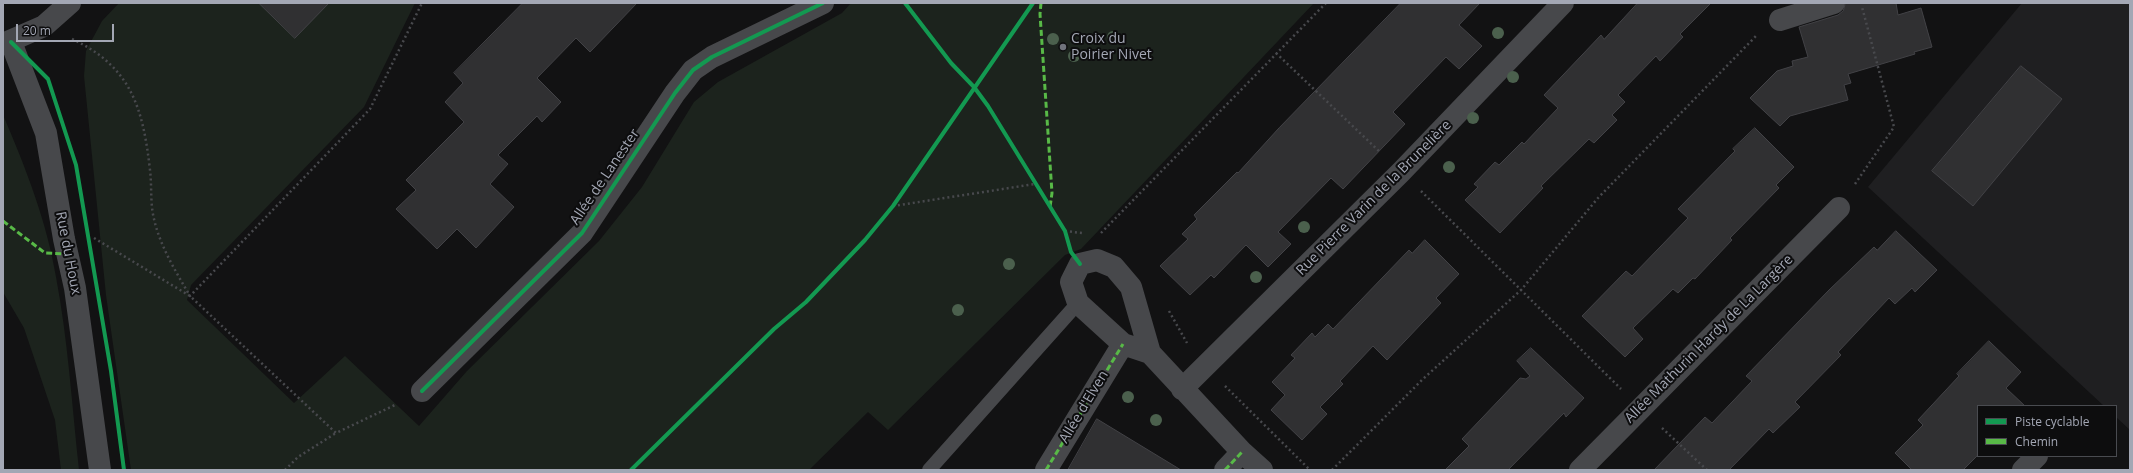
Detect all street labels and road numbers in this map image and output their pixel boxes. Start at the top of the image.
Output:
street label: Rue Pierre Varin de la Brunelière [1293,117,1455,279]
street label: Allée de Lanester [567,126,643,228]
street label: Rue du Houx [52,210,84,296]
street label: Allée Mathurin Hardy de La Largère [1621,251,1797,427]
street label: Allée d'Elven [1056,368,1112,446]

